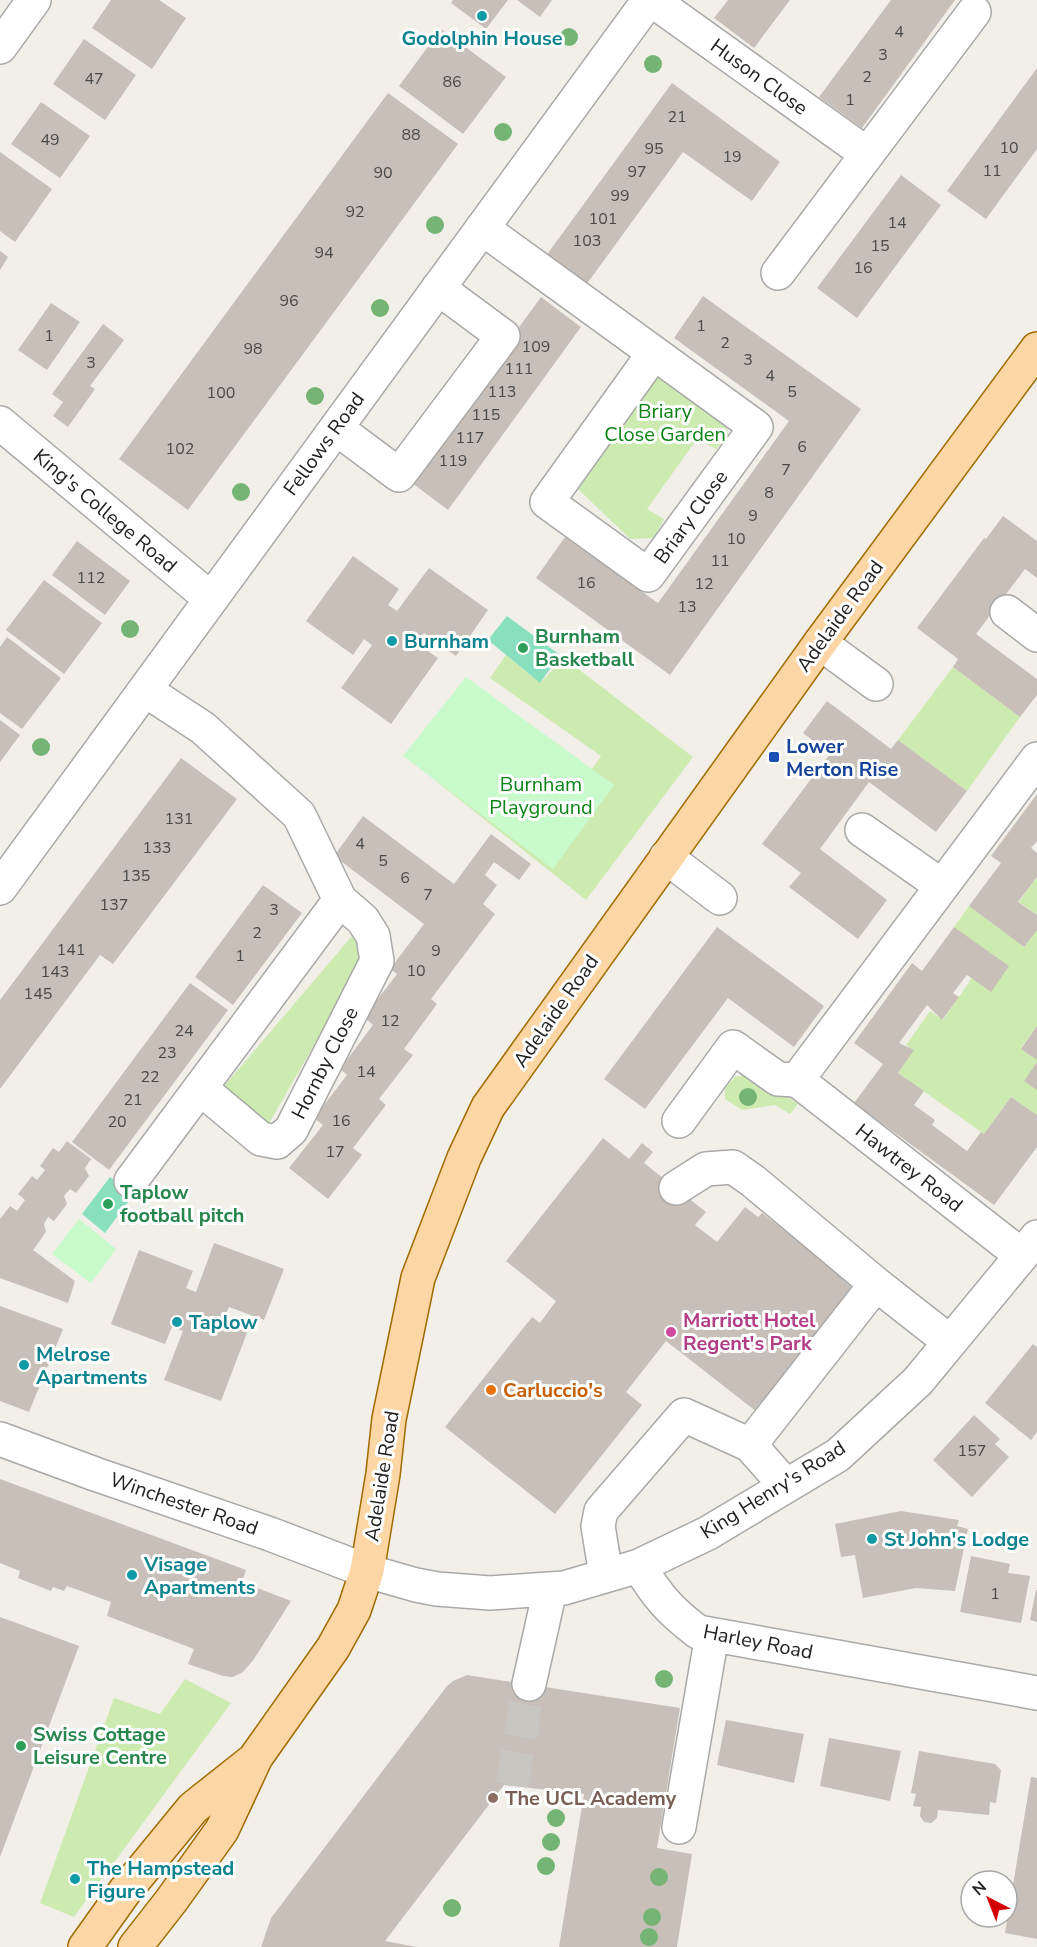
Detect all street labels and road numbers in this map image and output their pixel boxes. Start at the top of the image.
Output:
street label: Huson Close [705,32,813,122]
street label: Fellows Road [277,387,371,501]
street label: King's College Road [27,443,183,579]
street label: Briary Close [648,465,734,569]
street label: Adelaide Road [790,555,890,677]
street label: Adelaide Road [507,949,605,1073]
street label: Hornby Close [285,1002,365,1124]
street label: Hawtrey Road [850,1118,968,1218]
street label: Adelaide Road [358,1409,406,1543]
street label: King Henry's Road [695,1434,851,1546]
street label: Winchester Road [106,1466,262,1542]
street label: Harley Road [701,1618,815,1666]

